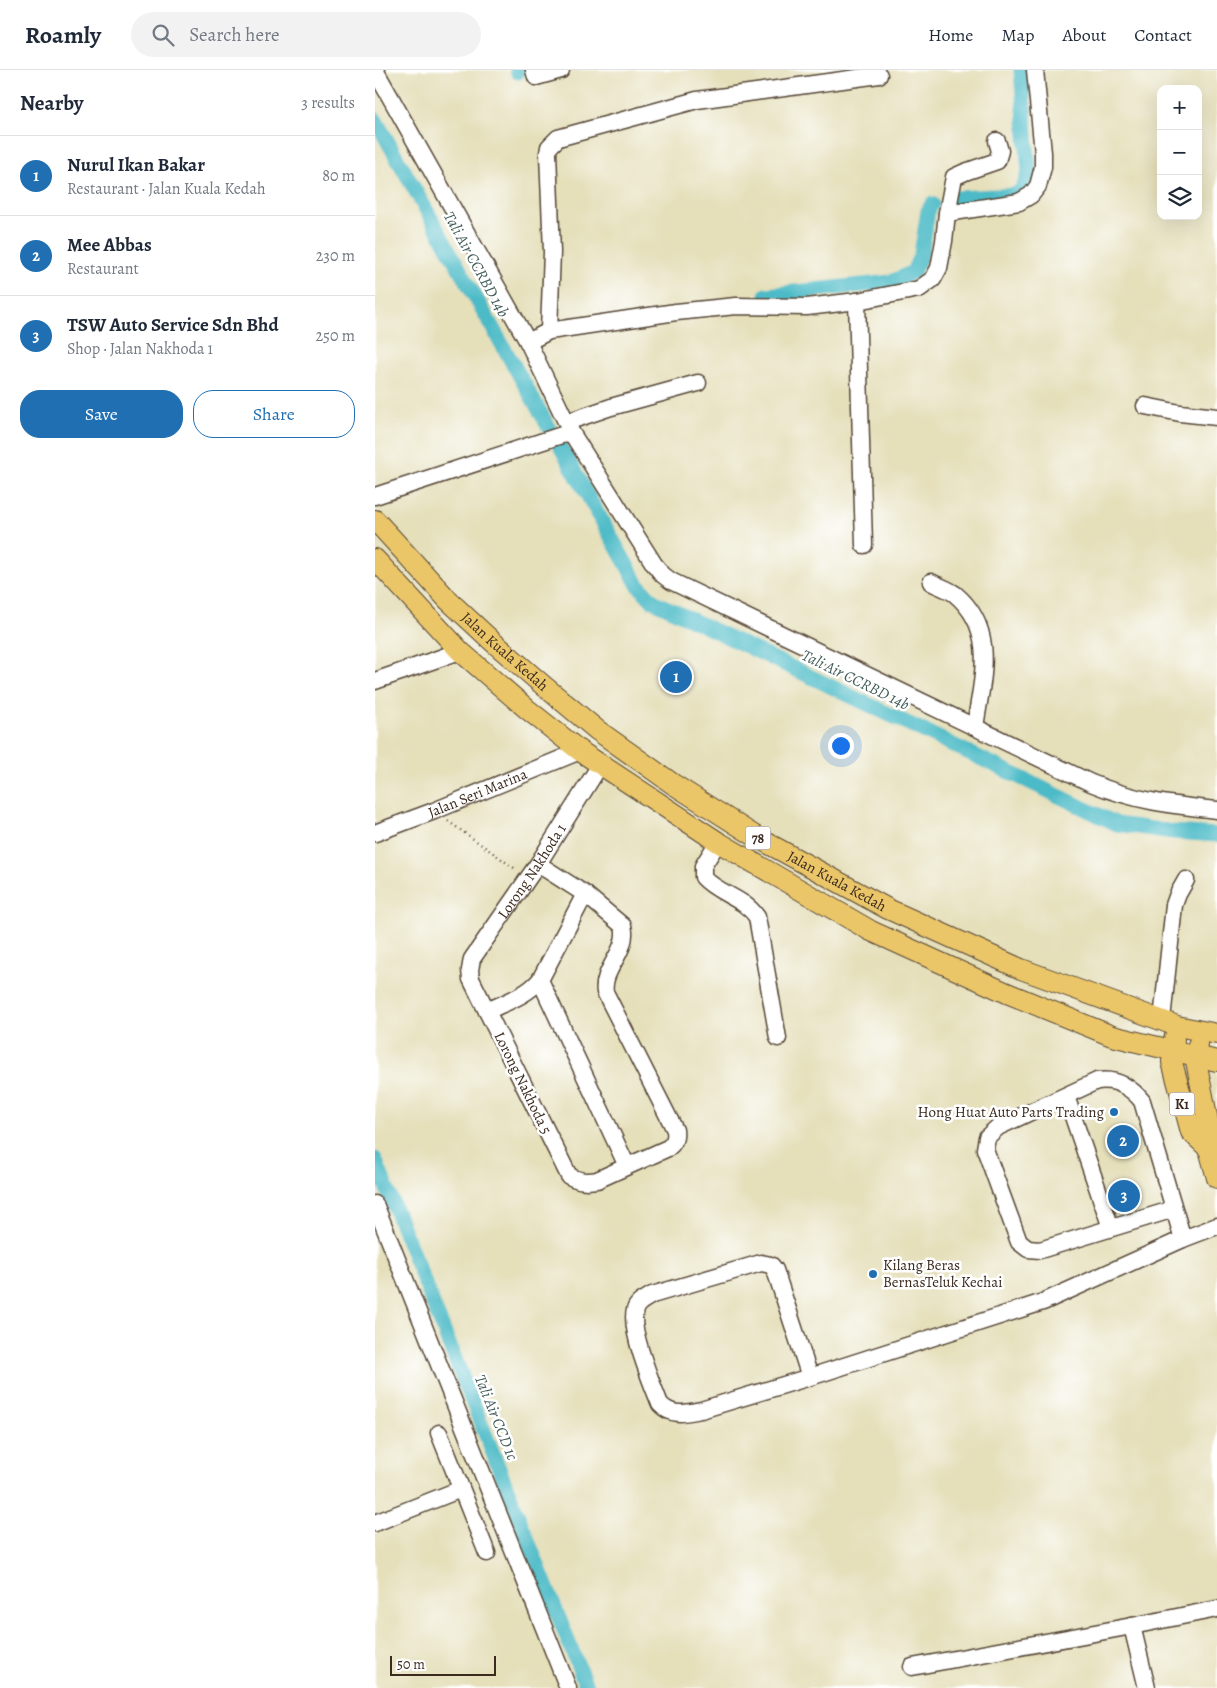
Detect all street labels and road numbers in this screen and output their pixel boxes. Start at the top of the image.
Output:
street label: Jalan Kuala Kedah [457,607,553,695]
street label: Jalan Seri Marina [425,764,530,822]
street label: Lorong Nakhoda 1 [493,820,571,923]
road number: 78 [745,826,771,850]
street label: Jalan Kuala Kedah [784,846,890,916]
street label: Lorong Nakhoda 5 [490,1028,556,1138]
road number: K1 [1169,1092,1195,1116]

